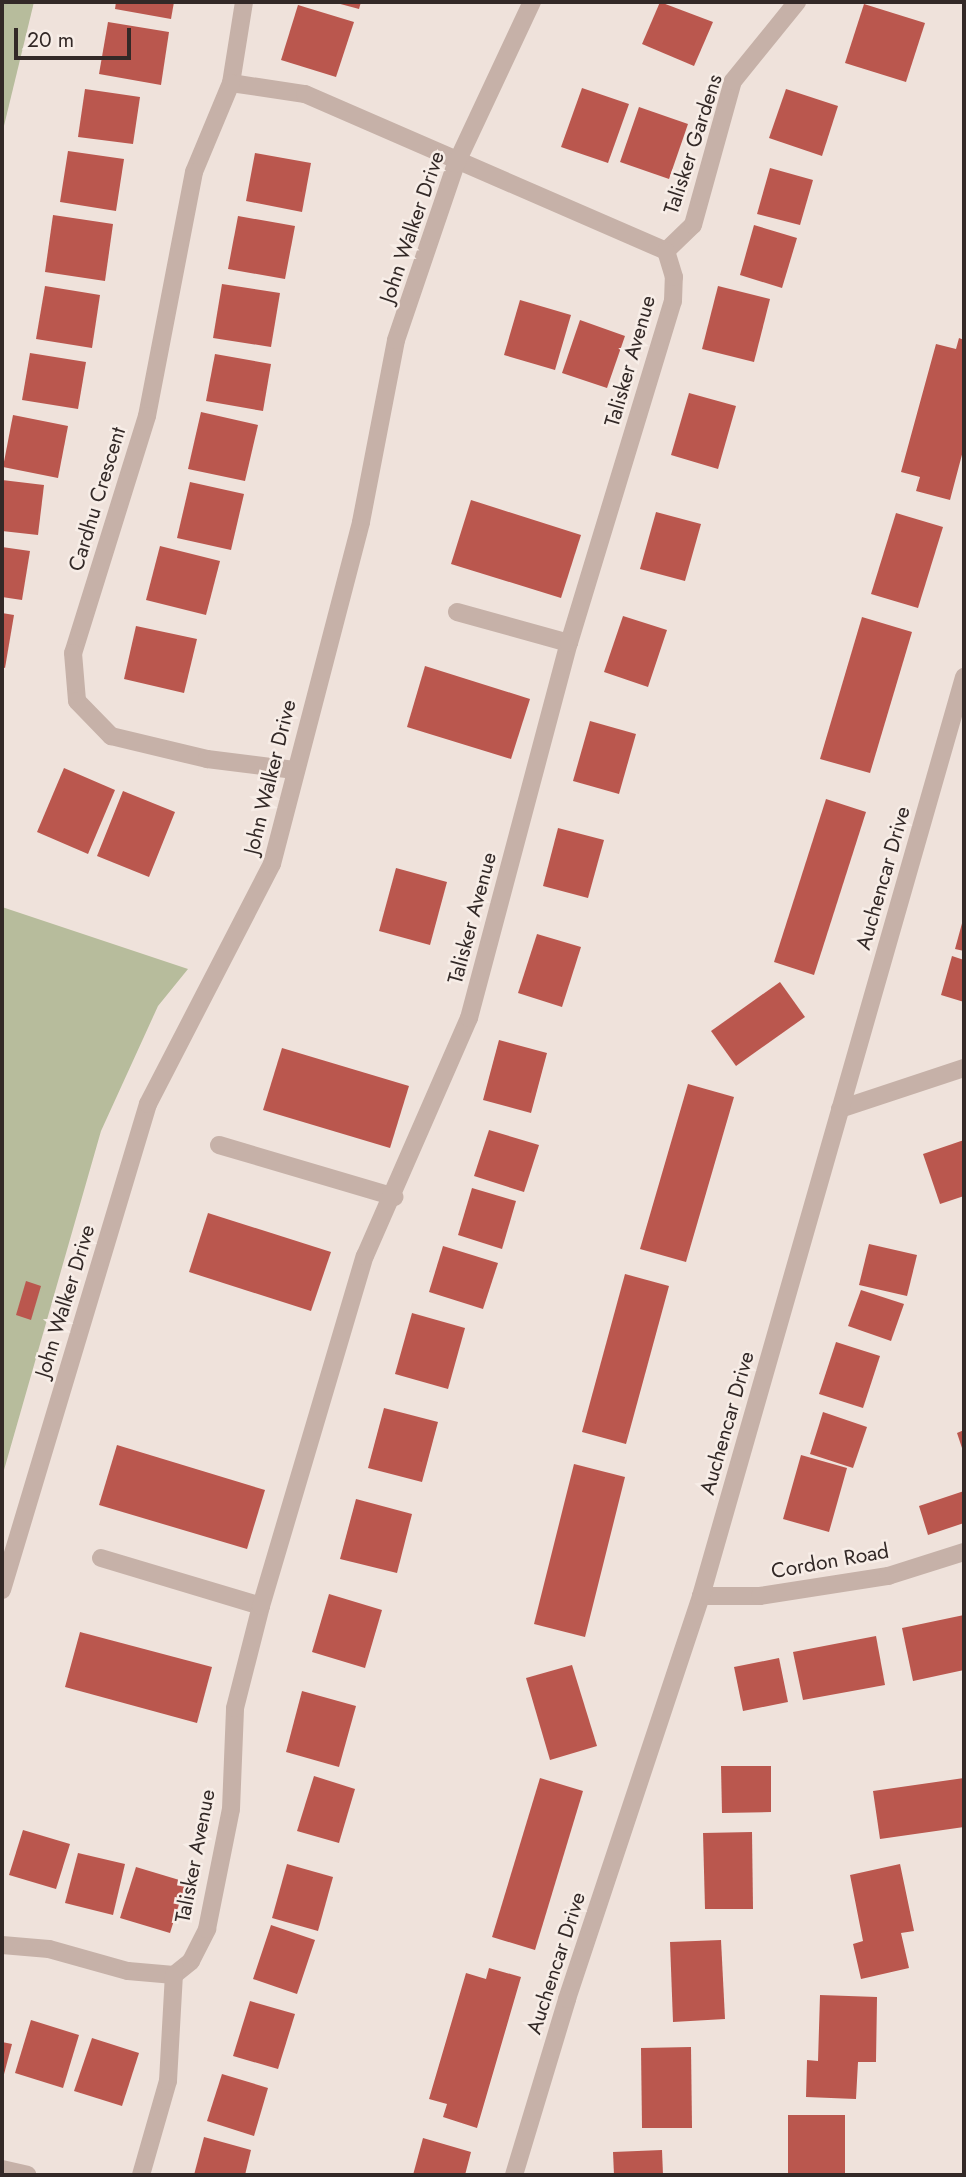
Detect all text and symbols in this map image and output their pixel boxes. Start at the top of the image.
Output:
scale bar [18,14,135,58]
text: 20 m [27,25,74,55]
street label: Talisker Gardens [659,71,727,217]
street label: John Walker Drive [374,148,450,306]
street label: Talisker Avenue [599,293,661,429]
street label: Cardhu Crescent [63,424,131,574]
street label: John Walker Drive [239,697,301,857]
street label: Auchencar Drive [851,804,915,952]
street label: Talisker Avenue [442,849,502,987]
street label: John Walker Drive [30,1222,100,1380]
street label: Auchencar Drive [695,1349,759,1497]
street label: Cordon Road [769,1538,891,1584]
street label: Talisker Avenue [170,1787,220,1925]
street label: Auchencar Drive [521,1889,591,2037]

